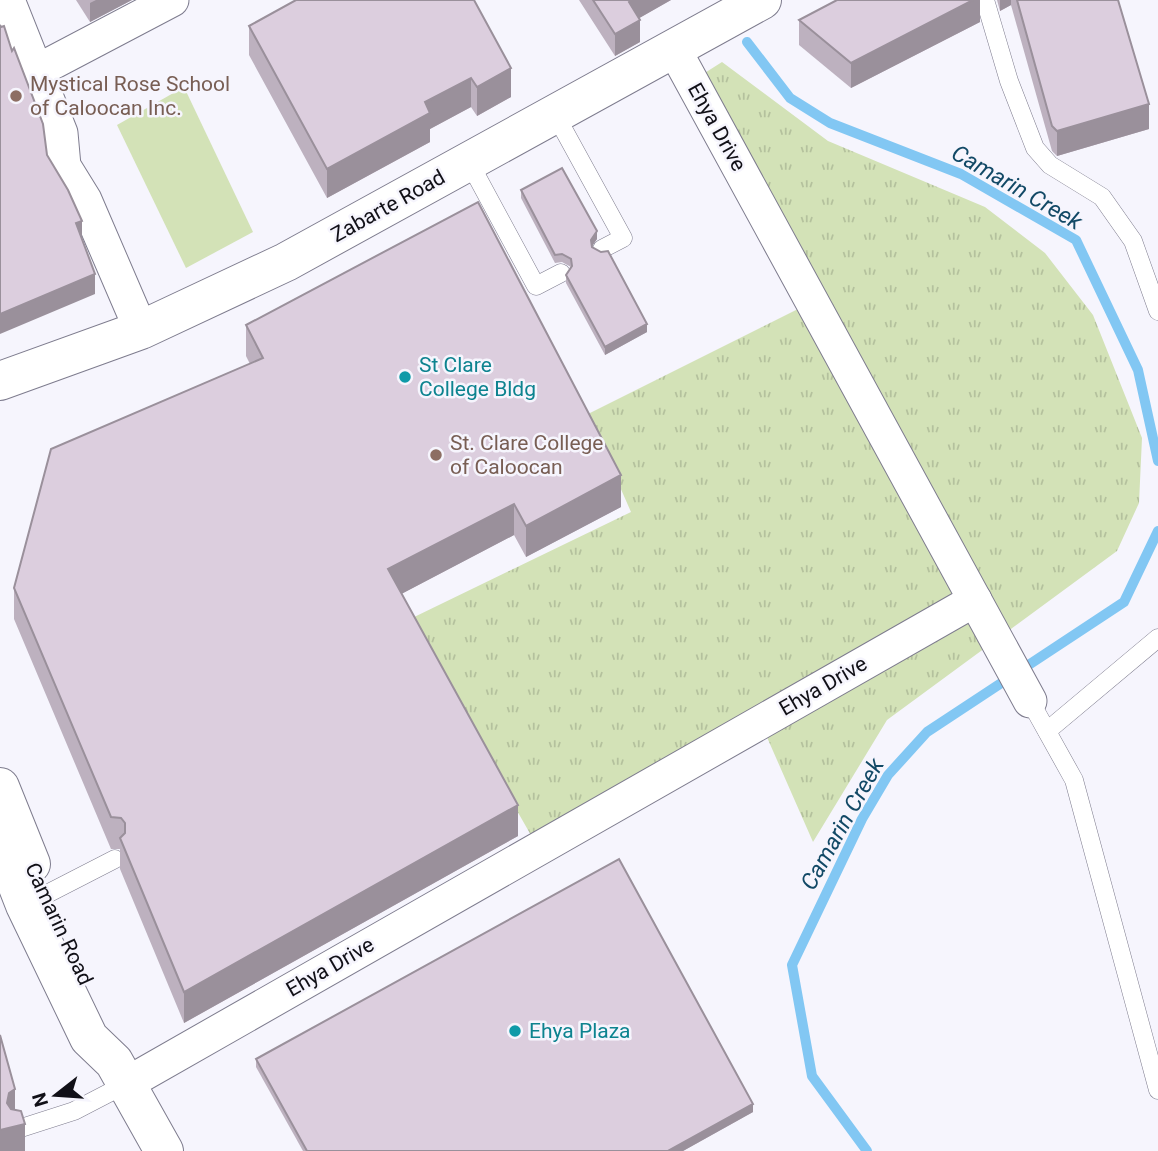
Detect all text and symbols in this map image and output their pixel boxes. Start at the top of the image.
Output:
place label: Mystical Rose School of Caloocan Inc. [30,72,230,120]
street label: Ehya Drive [683,79,751,175]
marker: Mystical Rose School of Caloocan Inc. [8,88,24,104]
water label: Camarin Creek [947,139,1087,236]
street label: Zabarte Road [327,165,449,247]
place label: St Clare College Bldg [419,353,536,401]
marker: St Clare College Bldg [397,369,413,385]
place label: St. Clare College of Caloocan [450,431,603,479]
marker: St. Clare College of Caloocan [428,447,444,463]
street label: Ehya Drive [775,651,871,721]
water label: Camarin Creek [795,753,890,895]
street label: Camarin Road [20,859,98,989]
street label: Ehya Drive [282,932,378,1002]
place label: Ehya Plaza [529,1019,631,1043]
marker: Ehya Plaza [507,1023,523,1039]
north arrow [21,1060,91,1130]
text: N [27,1090,53,1110]

